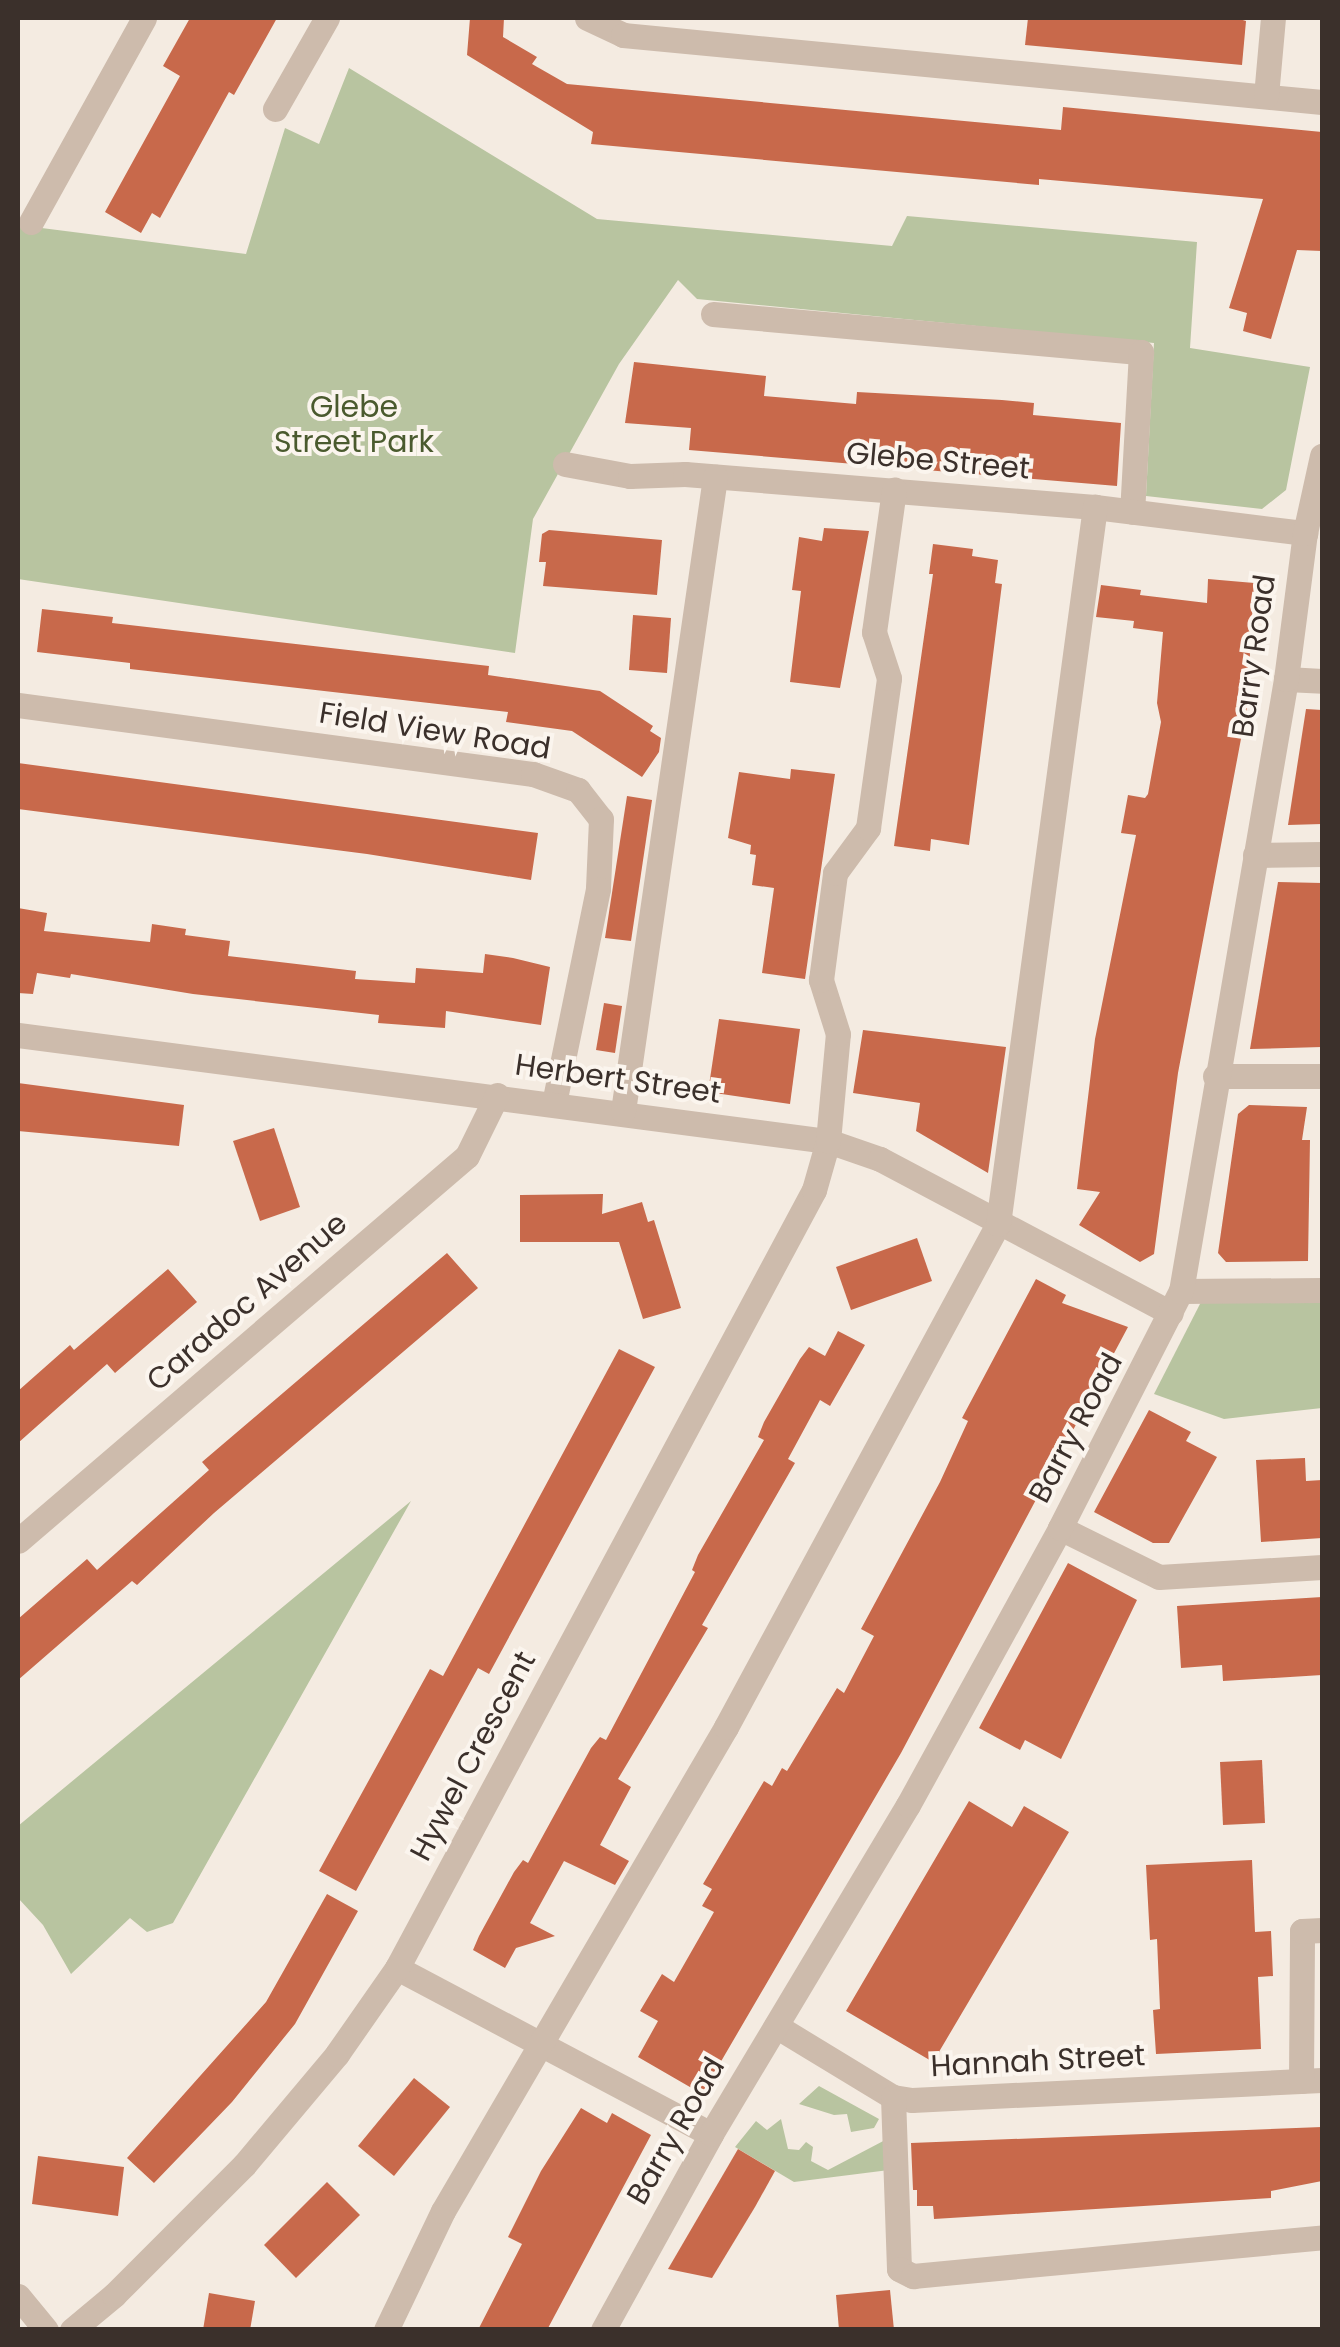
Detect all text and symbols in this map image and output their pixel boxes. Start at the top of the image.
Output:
park label: Glebe Street Park [274,389,434,460]
street label: Glebe Street [845,435,1031,487]
street label: Barry Road [1225,572,1283,740]
street label: Field View Road [317,695,553,767]
street label: Herbert Street [513,1047,723,1111]
street label: Caradoc Avenue [140,1205,354,1399]
street label: Barry Road [1022,1347,1130,1509]
street label: Hywel Crescent [403,1645,543,1867]
street label: Hannah Street [930,2037,1146,2085]
street label: Barry Road [619,2051,733,2211]

